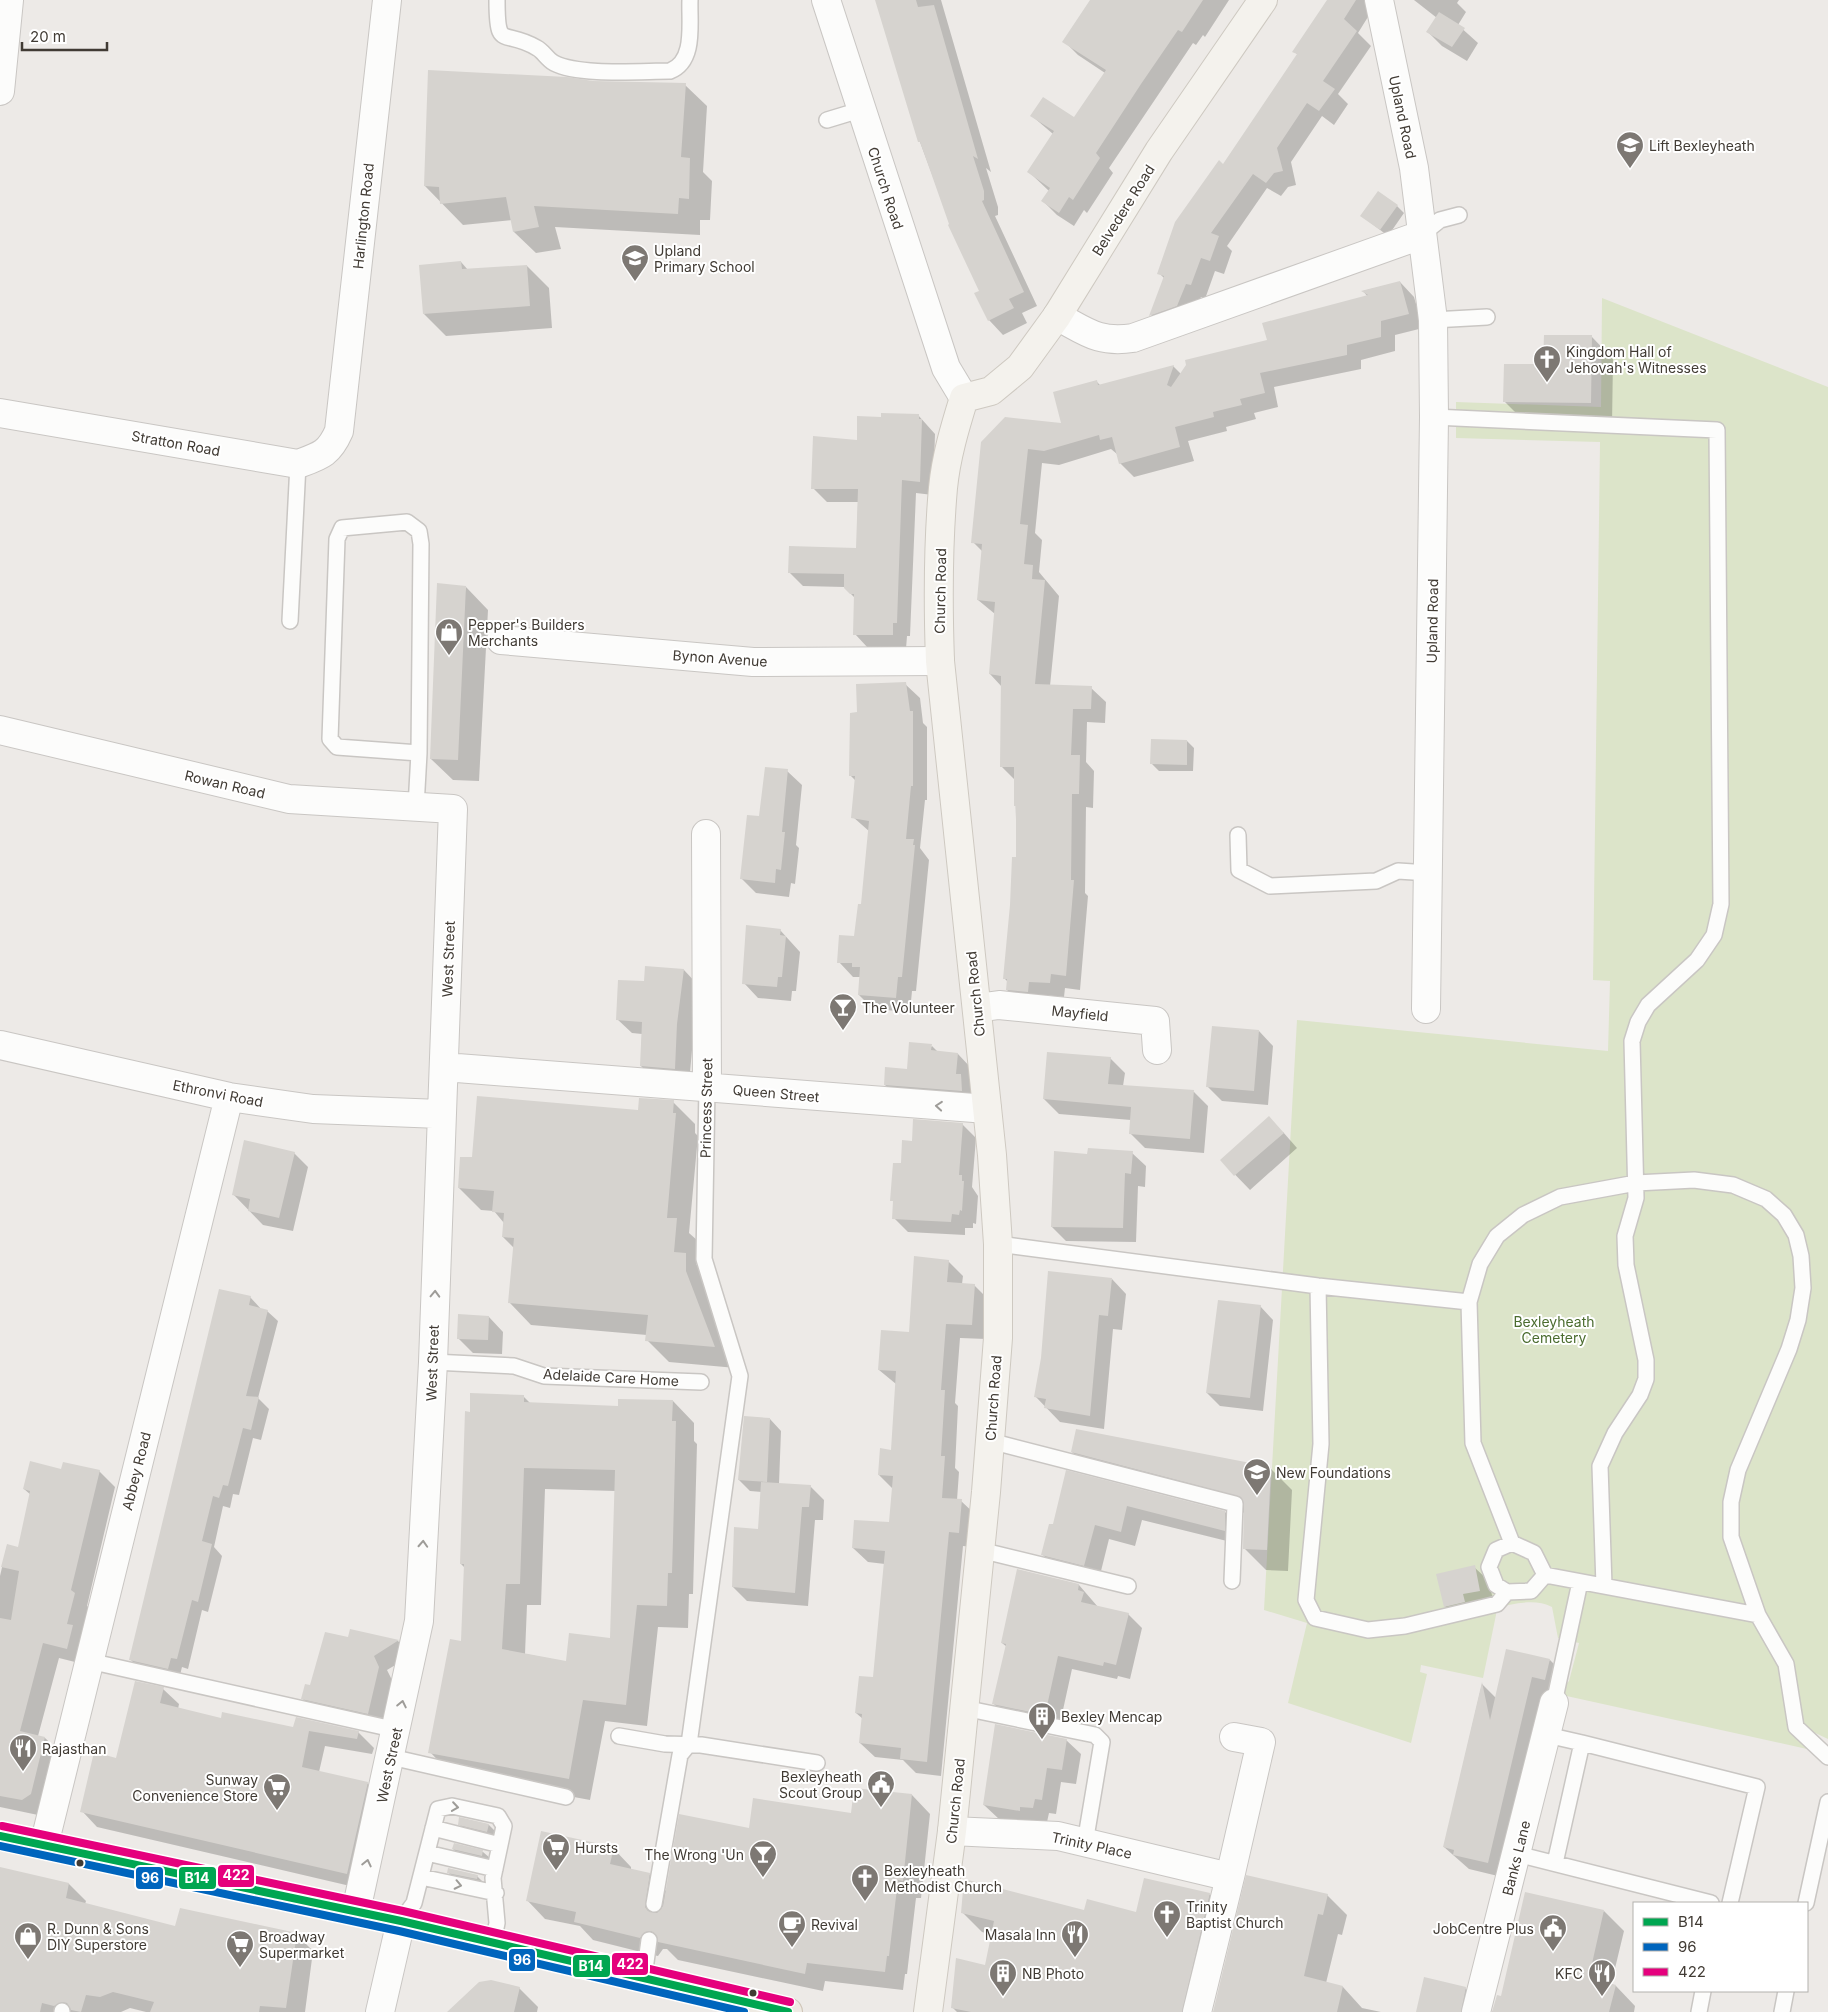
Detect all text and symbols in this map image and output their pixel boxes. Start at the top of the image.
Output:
scale bar [22,20,108,52]
text: 20 m [30,27,66,46]
street label: Upland Road [1386,74,1420,160]
school or university icon: Lift Bexleyheath [1615,130,1645,169]
place label: Lift Bexleyheath [1649,137,1755,154]
street label: Church Road [865,145,907,231]
street label: Belvedere Road [1088,161,1158,259]
street label: Harlington Road [349,162,377,270]
place label: Upland Primary School [654,242,755,275]
school or university icon: Upland Primary School [620,243,650,282]
place label: Kingdom Hall of Jehovah's Witnesses [1566,343,1707,376]
church icon: Kingdom Hall of Jehovah's Witnesses [1532,344,1562,383]
street label: Stratton Road [130,427,222,459]
street label: Church Road [931,548,949,634]
street label: Upland Road [1423,578,1441,664]
place label: Pepper's Builders Merchants [468,616,585,649]
shop icon: Pepper's Builders Merchants [434,617,464,656]
street label: Bynon Avenue [672,646,768,670]
street label: Rowan Road [183,766,267,802]
street label: West Street [438,920,458,998]
street label: Church Road [962,950,988,1038]
bar icon: The Volunteer [828,992,858,1031]
place label: The Volunteer [862,999,955,1016]
street label: Mayfield [1051,1002,1109,1024]
street label: Princess Street [697,1057,715,1158]
street label: Ethronvi Road [171,1076,265,1110]
street label: Queen Street [732,1081,820,1105]
one-way arrow [934,1100,942,1111]
one-way arrow [430,1290,440,1298]
park label: Bexleyheath Cemetery [1513,1313,1595,1346]
street label: West Street [422,1324,442,1402]
street label: Church Road [982,1355,1004,1441]
street label: Adelaide Care Home [543,1365,679,1389]
street label: Abbey Road [118,1430,154,1512]
school or university icon: New Foundations [1242,1457,1272,1496]
place label: New Foundations [1276,1464,1391,1481]
one-way arrow [418,1540,429,1548]
one-way arrow [396,1700,407,1709]
building icon: Bexley Mencap [1027,1701,1057,1740]
place label: Bexley Mencap [1061,1708,1162,1725]
street label: West Street [373,1725,405,1804]
restaurant icon: Rajasthan [8,1733,38,1772]
place label: Rajasthan [42,1740,106,1757]
street label: Church Road [942,1757,968,1845]
place label: Bexleyheath Scout Group [779,1768,862,1801]
public building icon: Bexleyheath Scout Group [866,1769,896,1808]
place label: Sunway Convenience Store [132,1771,258,1804]
supermarket icon: Sunway Convenience Store [262,1772,292,1811]
one-way arrow [451,1801,459,1812]
street label: Banks Lane [1498,1819,1534,1897]
street label: Trinity Place [1050,1828,1134,1862]
supermarket icon: Hursts [541,1832,571,1871]
place label: Hursts [575,1839,618,1856]
bar icon: The Wrong 'Un [748,1839,778,1878]
place label: The Wrong 'Un [644,1846,744,1863]
unlabelled marker [75,1858,85,1868]
one-way arrow [361,1859,372,1868]
place label: Bexleyheath Methodist Church [884,1862,1002,1895]
church icon: Bexleyheath Methodist Church [850,1863,880,1902]
line badge: 422 [217,1864,255,1888]
line badge: 96 [135,1866,164,1890]
line badge: B14 [178,1866,217,1890]
text: 422 [222,1866,250,1883]
text: 96 [141,1869,159,1886]
text: B14 [185,1869,209,1886]
one-way arrow [454,1879,463,1890]
place label: Trinity Baptist Church [1186,1898,1284,1931]
church icon: Trinity Baptist Church [1152,1899,1182,1938]
legend [1633,1902,1808,1992]
cafe icon: Revival [777,1909,807,1948]
text: B14 [1678,1912,1704,1931]
public building icon: JobCentre Plus [1538,1913,1568,1952]
place label: Revival [811,1916,858,1933]
restaurant icon: Masala Inn [1060,1919,1090,1958]
place label: R. Dunn & Sons DIY Superstore [47,1920,149,1953]
place label: JobCentre Plus [1433,1920,1534,1937]
shop icon: R. Dunn & Sons DIY Superstore [13,1921,43,1960]
place label: Masala Inn [985,1926,1056,1943]
place label: Broadway Supermarket [259,1928,345,1961]
supermarket icon: Broadway Supermarket [225,1929,255,1968]
text: 96 [1678,1937,1697,1956]
line badge: 96 [508,1948,536,1972]
text: 96 [513,1951,531,1968]
line badge: 422 [611,1952,649,1976]
line badge: B14 [572,1954,611,1978]
text: 422 [616,1955,644,1972]
text: B14 [579,1957,603,1974]
building icon: NB Photo [988,1958,1018,1997]
restaurant icon: KFC [1587,1958,1617,1997]
text: 422 [1678,1962,1706,1981]
place label: NB Photo [1022,1965,1084,1982]
place label: KFC [1555,1965,1583,1982]
unlabelled marker [748,1988,758,1998]

